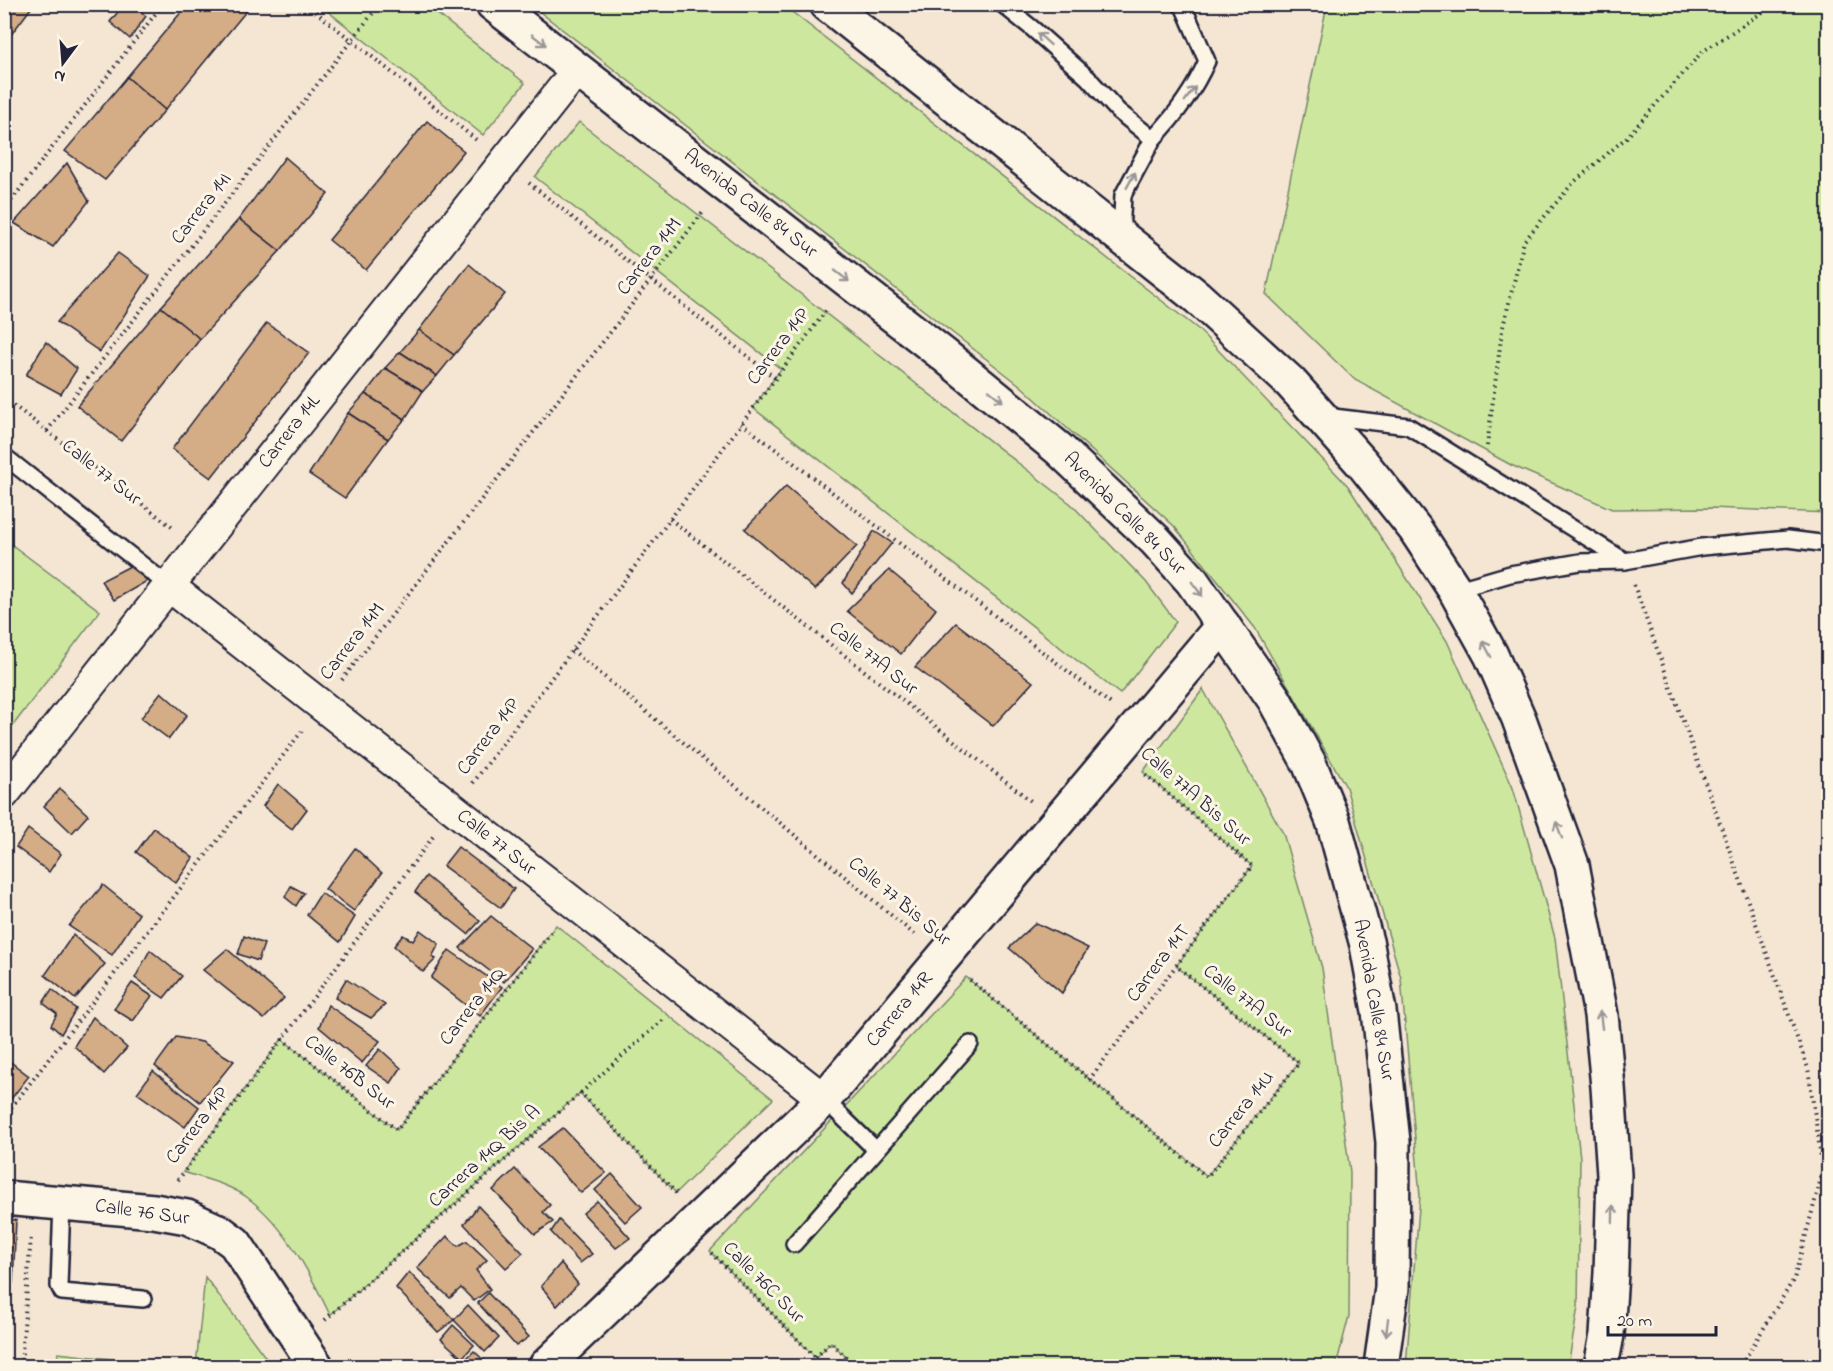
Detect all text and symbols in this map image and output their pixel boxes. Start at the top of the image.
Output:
one-way arrow [1037,32,1052,46]
north arrow [33,33,93,93]
one-way arrow [531,34,547,47]
text: N [51,62,68,89]
one-way arrow [1184,86,1196,102]
street label: Avenida Calle 84 Sur [677,142,824,266]
street label: Carrera 14I [165,167,239,251]
one-way arrow [1125,172,1137,189]
street label: Carrera 14M [610,212,690,302]
one-way arrow [834,269,850,282]
street label: Carrera 14P [740,302,818,392]
street label: Carrera 14L [252,388,329,475]
one-way arrow [988,390,1004,403]
street label: Calle 77 Sur [55,433,148,514]
street label: Avenida Calle 84 Sur [1056,446,1193,583]
one-way arrow [1191,580,1203,596]
street label: Carrera 14M [313,597,393,687]
street label: Calle 77A Sur [822,615,925,704]
one-way arrow [1481,640,1492,658]
street label: Carrera 14P [450,692,528,782]
street label: Calle 77A Bis Sur [1133,740,1258,854]
street label: Calle 77 Sur [450,803,543,884]
one-way arrow [1552,821,1563,840]
street label: Calle 77 Bis Sur [841,850,957,954]
street label: Avenida Calle 84 Sur [1345,917,1402,1084]
street label: Carrera 14T [1120,919,1198,1009]
street label: Calle 77A Sur [1196,958,1299,1047]
street label: Carrera 14Q [433,961,514,1052]
street label: Carrera 14R [860,965,941,1054]
one-way arrow [1595,1010,1606,1030]
street label: Calle 76B Sur [297,1028,401,1118]
street label: Carrera 14U [1202,1065,1282,1155]
street label: Carrera 14P [159,1081,237,1171]
street label: Carrera 14Q Bis A [422,1099,548,1215]
street label: Calle 76 Sur [93,1192,192,1234]
one-way arrow [1607,1205,1618,1225]
street label: Calle 76C Sur [715,1235,811,1331]
scale bar [1608,1299,1716,1337]
text: 20 m [1617,1309,1652,1335]
one-way arrow [1381,1317,1392,1337]

